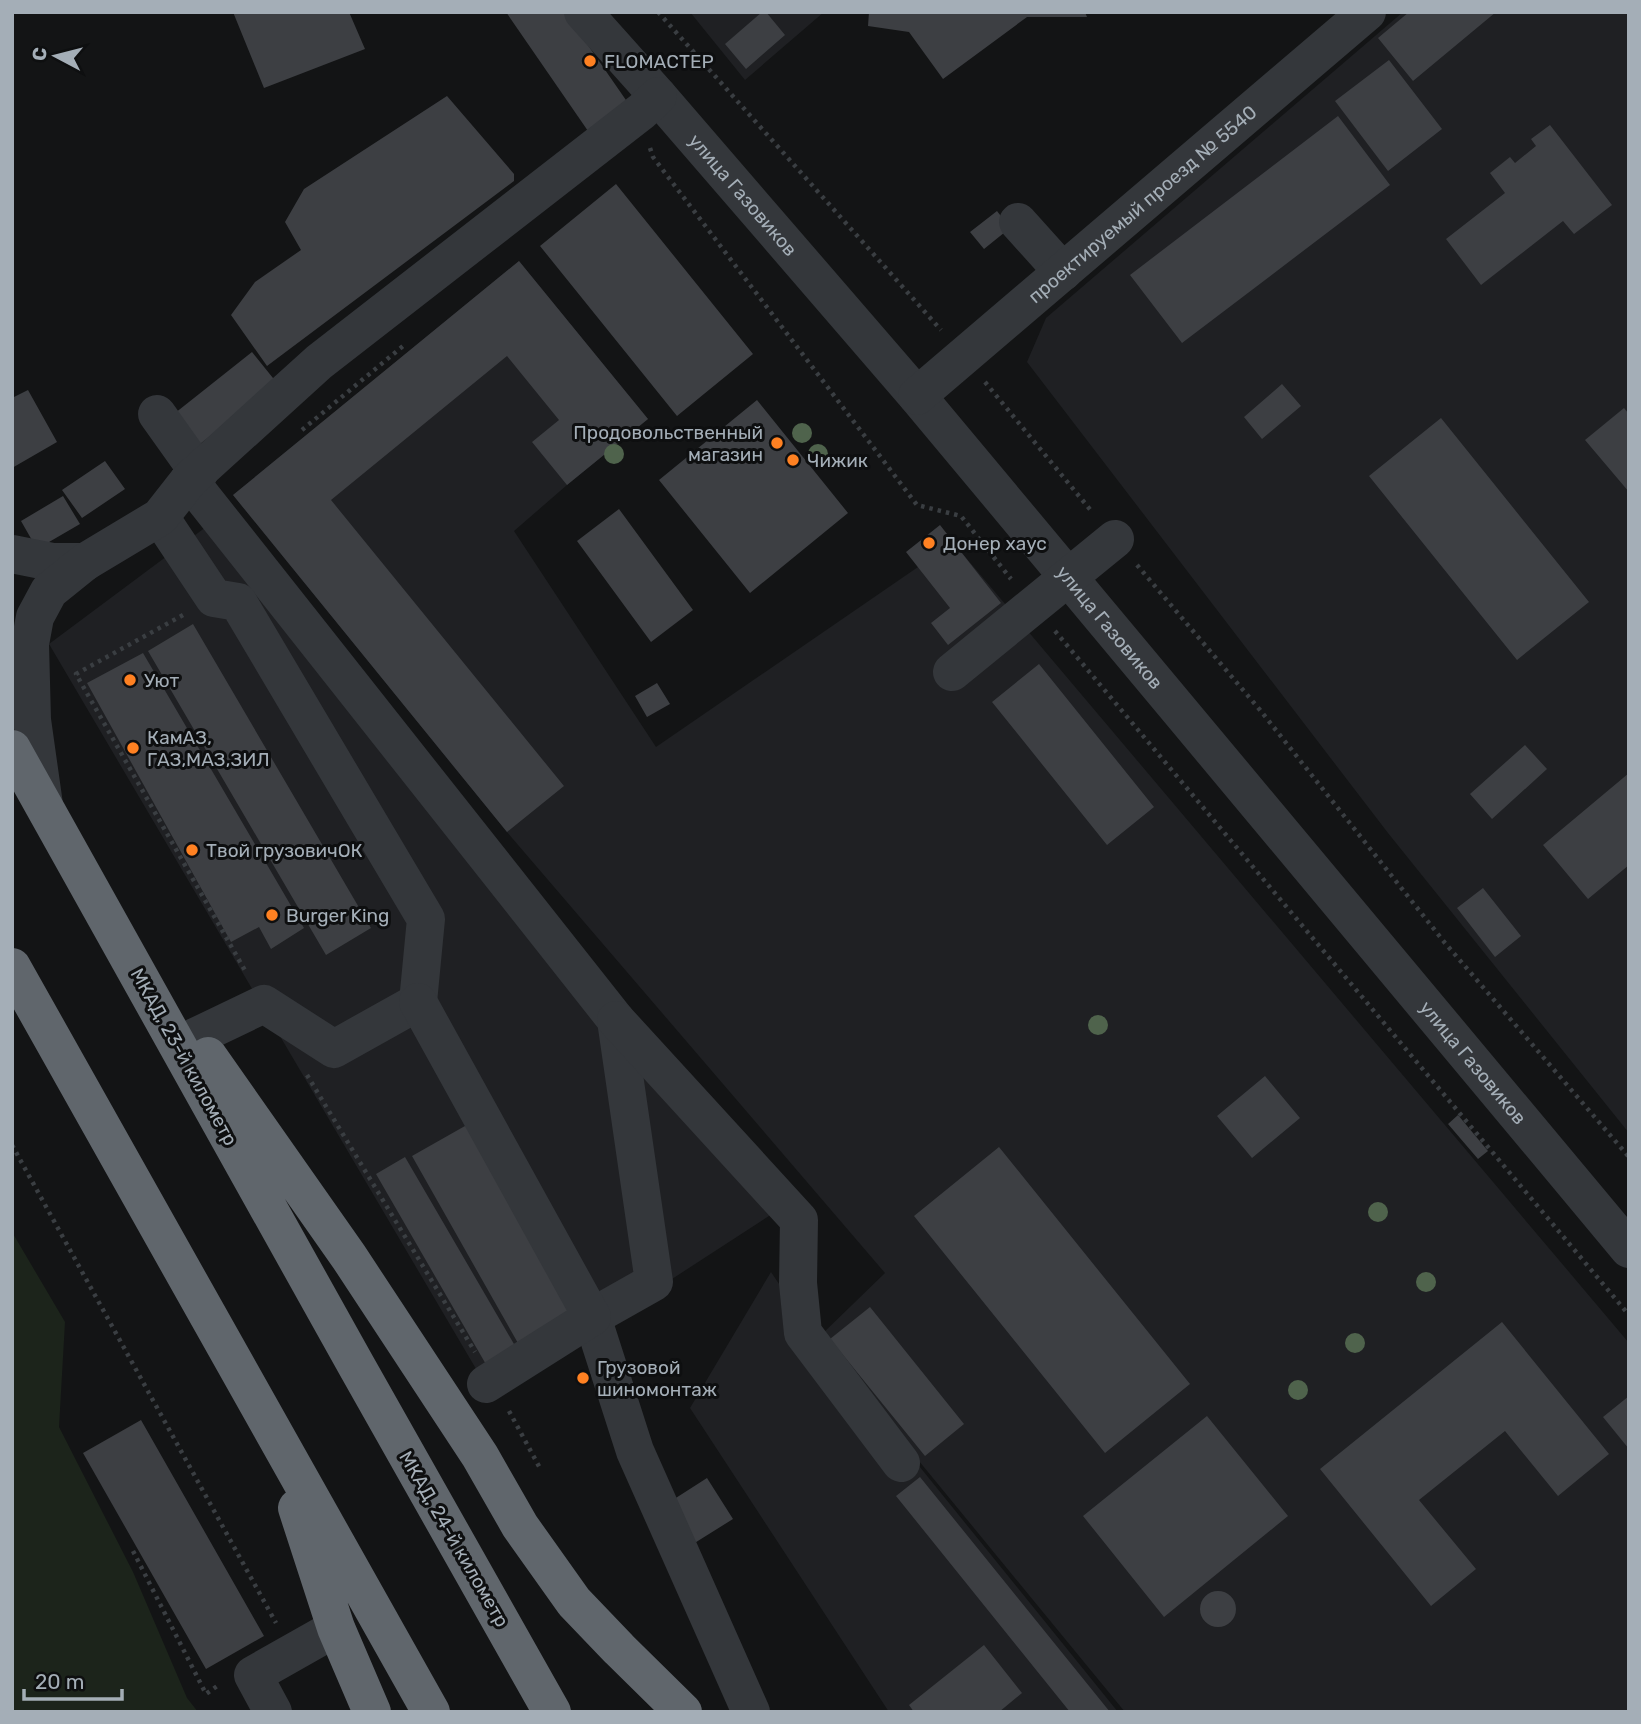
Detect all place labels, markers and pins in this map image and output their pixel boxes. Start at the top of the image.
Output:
place label: FLOМАСТЕР [604,50,714,73]
marker: FLOМАСТЕР [582,53,598,69]
place label: Продовольственный магазин [573,421,763,466]
marker: Продовольственный магазин [769,435,785,451]
place label: Чижик [807,449,868,472]
marker: Чижик [785,452,801,468]
place label: Донер хаус [943,532,1047,555]
marker: Донер хаус [921,535,937,551]
place label: Уют [144,669,180,692]
marker: Уют [122,672,138,688]
place label: КамАЗ, ГАЗ,МАЗ,ЗИЛ [147,726,270,771]
marker: КамАЗ, ГАЗ,МАЗ,ЗИЛ [125,740,141,756]
place label: Твой грузовичОК [206,839,363,862]
marker: Твой грузовичОК [184,842,200,858]
place label: Burger King [286,904,389,927]
marker: Burger King [264,907,280,923]
place label: Грузовой шиномонтаж [597,1356,717,1401]
marker: Грузовой шиномонтаж [575,1370,591,1386]

